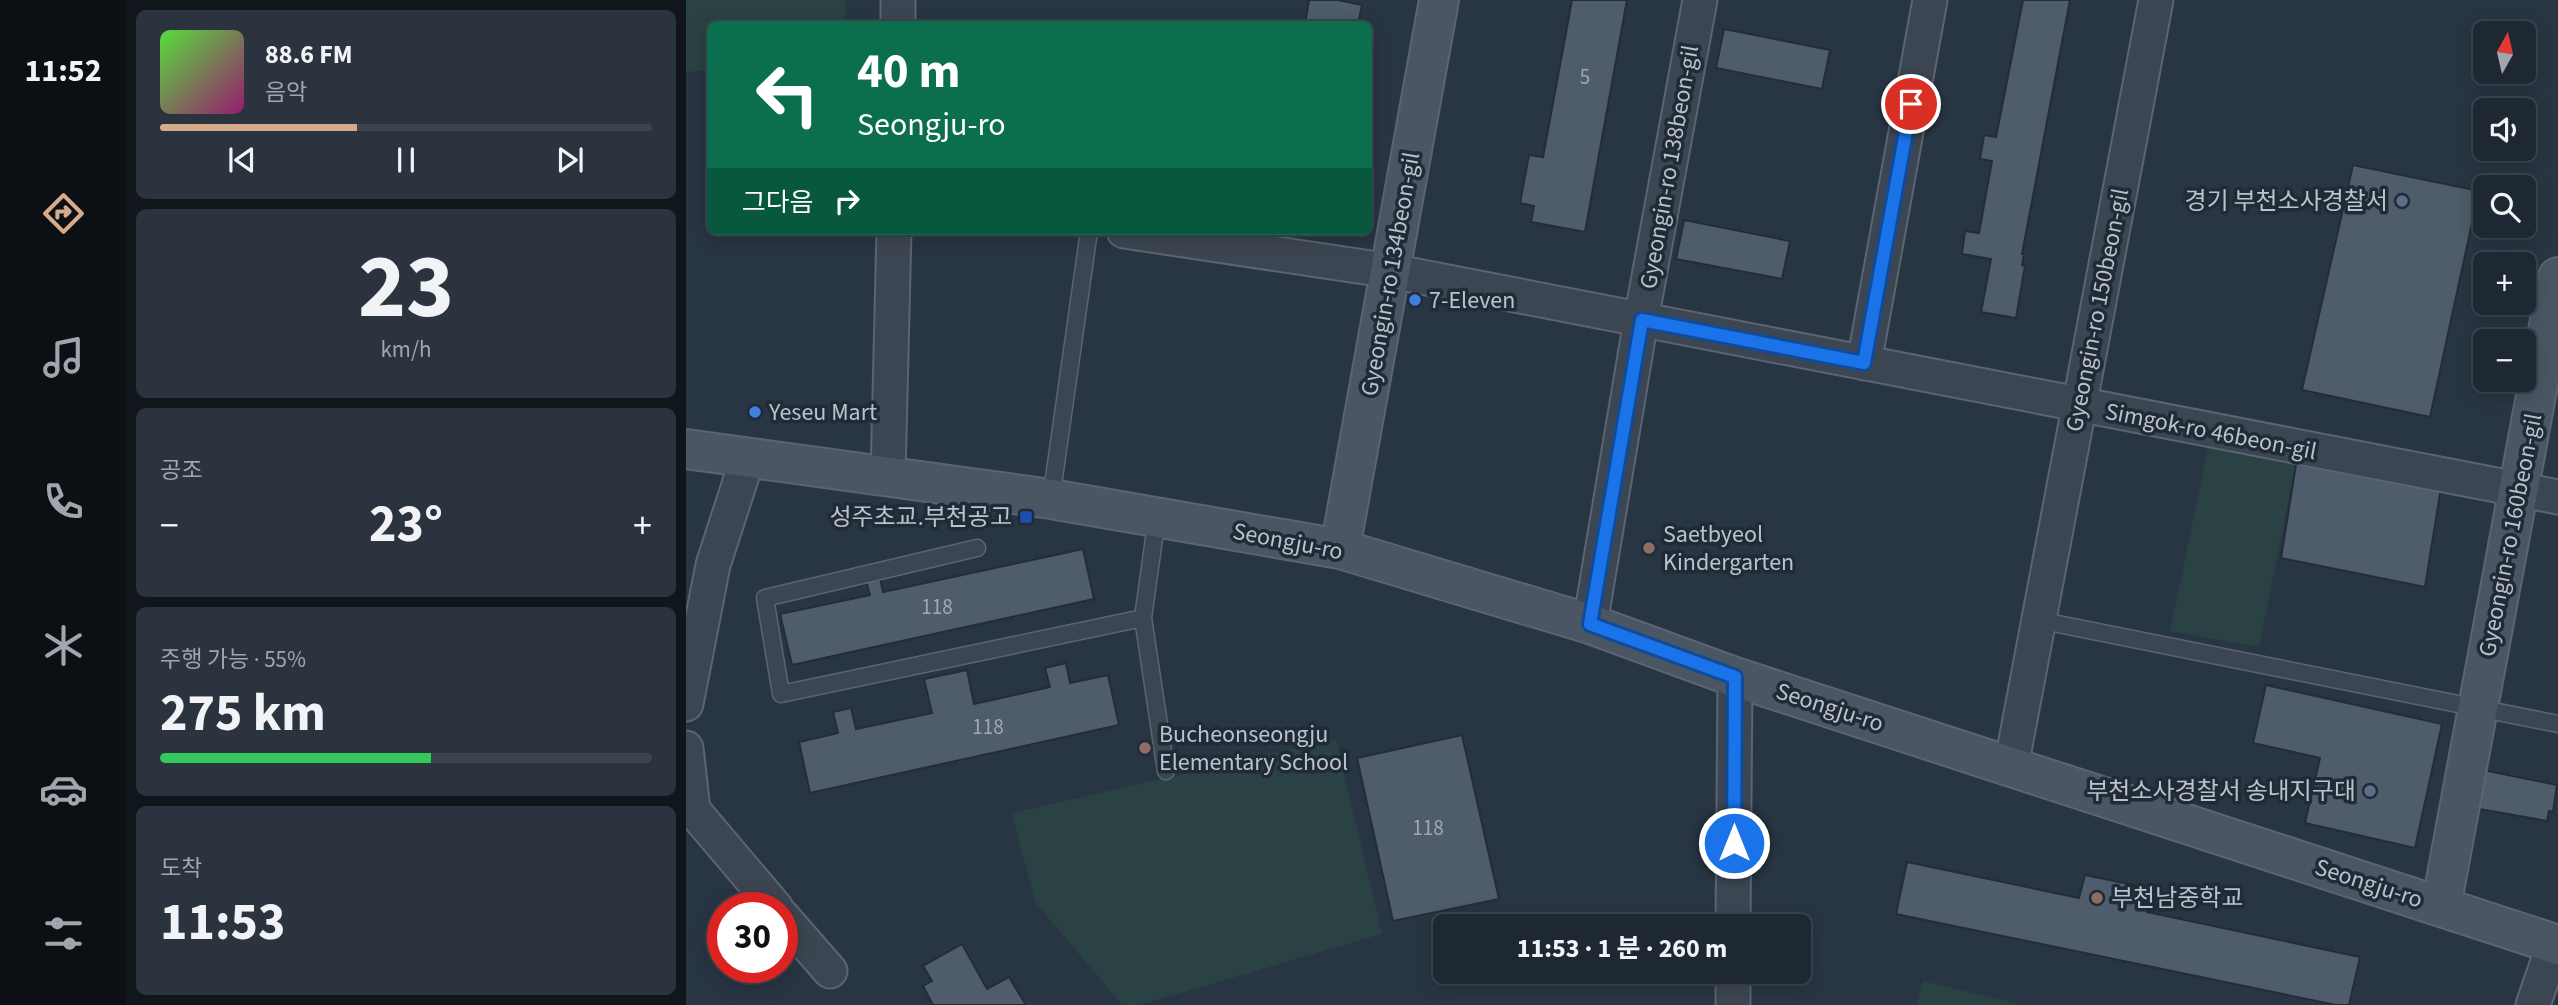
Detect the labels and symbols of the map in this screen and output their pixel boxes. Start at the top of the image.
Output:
north arrow [2473,21,2536,84]
street label: Gyeongin-ro 138beon-gil [1631,42,1708,292]
house number: 5 [1580,62,1590,92]
pin [1881,74,1941,134]
street label: Gyeongin-ro 134beon-gil [1352,149,1429,399]
place label: 경기 부천소사경찰서 [2184,184,2388,219]
street label: Gyeongin-ro 150beon-gil [2057,185,2138,435]
marker: 경기 부천소사경찰서 [2394,193,2410,209]
place label: 7-Eleven [1429,283,1515,318]
marker: 7-Eleven [1407,292,1423,308]
street label: Simgok-ro 46beon-gil [2102,394,2319,469]
place label: Yeseu Mart [768,395,877,430]
marker: Yeseu Mart [747,404,763,420]
street label: Gyeongin-ro 160beon-gil [2470,410,2551,660]
place label: 성주초교.부천공고 [829,500,1012,535]
marker: 성주초교.부천공고 [1018,509,1034,525]
street label: Seongju-ro [1230,514,1346,569]
place label: Saetbyeol Kindergarten [1663,517,1794,580]
marker: Saetbyeol Kindergarten [1641,540,1657,556]
house number: 118 [921,592,953,622]
street label: Seongju-ro [1771,674,1888,741]
house number: 118 [972,712,1004,742]
place label: Bucheonseongju Elementary School [1159,717,1348,780]
marker: Bucheonseongju Elementary School [1137,740,1153,756]
place label: 부천소사경찰서 송내지구대 [2086,774,2356,809]
marker: 부천소사경찰서 송내지구대 [2362,783,2378,799]
position arrow [1697,806,1771,880]
house number: 118 [1412,813,1444,843]
street label: Seongju-ro [2310,850,2427,917]
place label: 부천남중학교 [2111,881,2243,916]
marker: 부천남중학교 [2089,890,2105,906]
speed limit sign: 30 [707,892,798,983]

